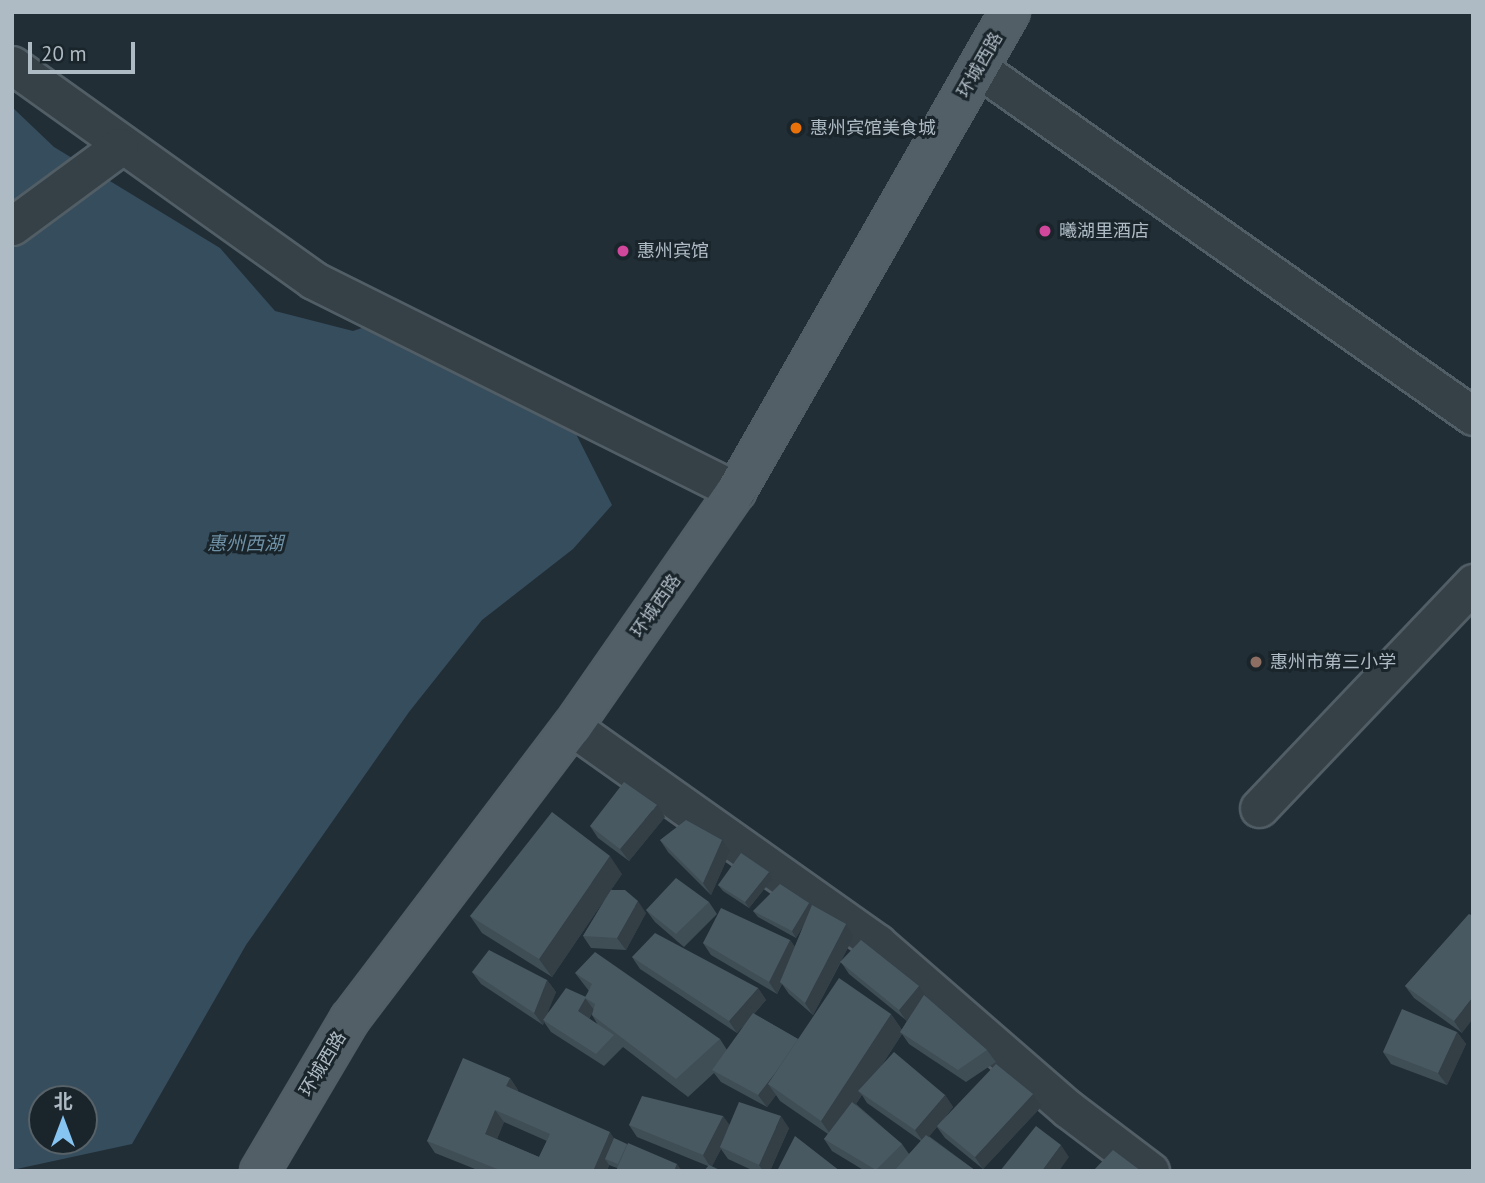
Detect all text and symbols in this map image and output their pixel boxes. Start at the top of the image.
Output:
scale bar [32,28,138,72]
street label: 环城西路 [953,28,1007,102]
text: 20 m [41,40,87,67]
place label: 惠州宾馆美食城 [810,117,936,139]
marker: 惠州宾馆美食城 [788,120,804,136]
place label: 曦湖里酒店 [1059,220,1149,242]
marker: 曦湖里酒店 [1037,223,1053,239]
place label: 惠州宾馆 [637,240,709,262]
marker: 惠州宾馆 [615,243,631,259]
water label: 惠州西湖 [207,533,283,555]
street label: 环城西路 [627,570,685,642]
place label: 惠州市第三小学 [1270,651,1396,673]
marker: 惠州市第三小学 [1248,654,1264,670]
street label: 环城西路 [295,1028,351,1100]
north arrow [28,1085,98,1155]
text: 北 [53,1089,73,1113]

